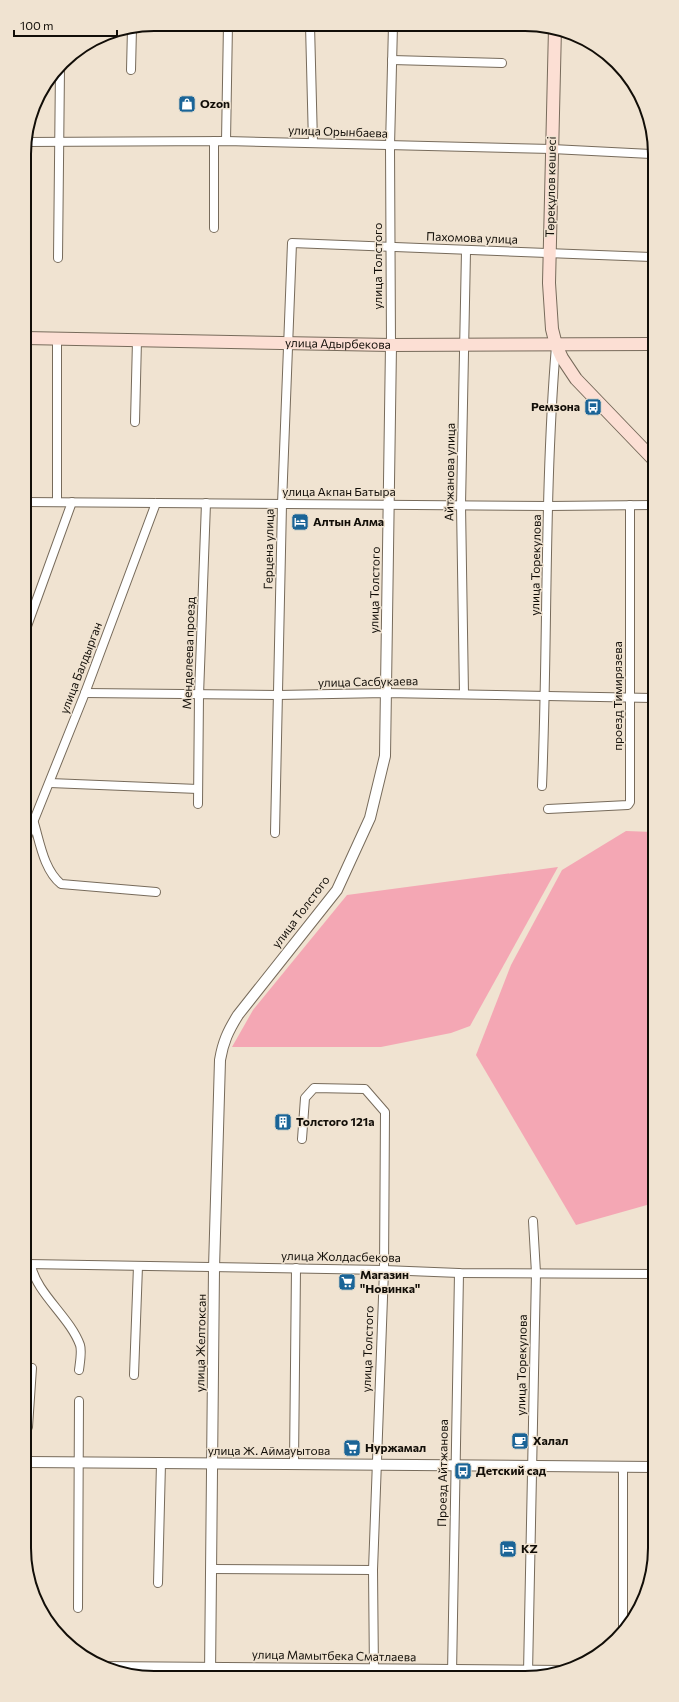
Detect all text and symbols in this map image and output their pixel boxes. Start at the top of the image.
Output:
scale bar [14,12,117,38]
text: 100 m [20,18,54,32]
shop icon: Ozon [177,94,197,114]
place label: Ozon [200,96,230,110]
street label: улица Орынбаева [288,122,388,140]
street label: Төреқұлов көшесі [542,136,558,238]
street label: улица Толстого [370,223,384,309]
street label: Пахомова улица [426,228,518,246]
street label: улица Адырбекова [285,335,391,351]
bus stop icon: Ремзона [583,397,603,417]
place label: Ремзона [531,399,580,413]
street label: Айтжанова улица [441,423,457,521]
street label: улица Акпан Батыра [282,484,396,498]
street label: Герцена улица [260,509,276,589]
hotel icon: Алтын Алма [290,512,310,532]
place label: Алтын Алма [313,514,384,528]
street label: улица Торекулова [527,514,543,616]
street label: улица Толстого [366,546,382,634]
street label: Менделеева проезд [179,596,197,709]
street label: улица Балдырган [56,620,104,715]
street label: проезд Тимирязева [610,641,624,751]
street label: улица Сасбукаева [318,673,418,689]
street label: улица Толстого [268,872,332,950]
building icon: Толстого 121а [273,1112,293,1132]
place label: Толстого 121а [296,1114,375,1128]
street label: улица Жолдасбекова [281,1248,401,1264]
place label: Магазин "Новинка" [360,1267,420,1295]
supermarket icon: Магазин "Новинка" [337,1272,357,1292]
street label: улица Желтоксан [192,1294,208,1392]
street label: улица Толстого [358,1305,376,1393]
street label: улица Торекулова [513,1314,529,1416]
street label: Проезд Айтжанова [434,1419,450,1527]
cafe icon: Халал [510,1431,530,1451]
place label: Халал [533,1433,568,1447]
supermarket icon: Нуржамал [342,1438,362,1458]
place label: Нуржамал [365,1440,426,1454]
street label: улица Ж. Аймауытова [208,1443,330,1457]
bus stop icon: Детский сад [453,1461,473,1481]
place label: Детский сад [476,1463,547,1477]
hotel icon: KZ [498,1539,518,1559]
place label: KZ [521,1541,538,1555]
street label: улица Мамытбека Сматлаева [252,1647,416,1663]

